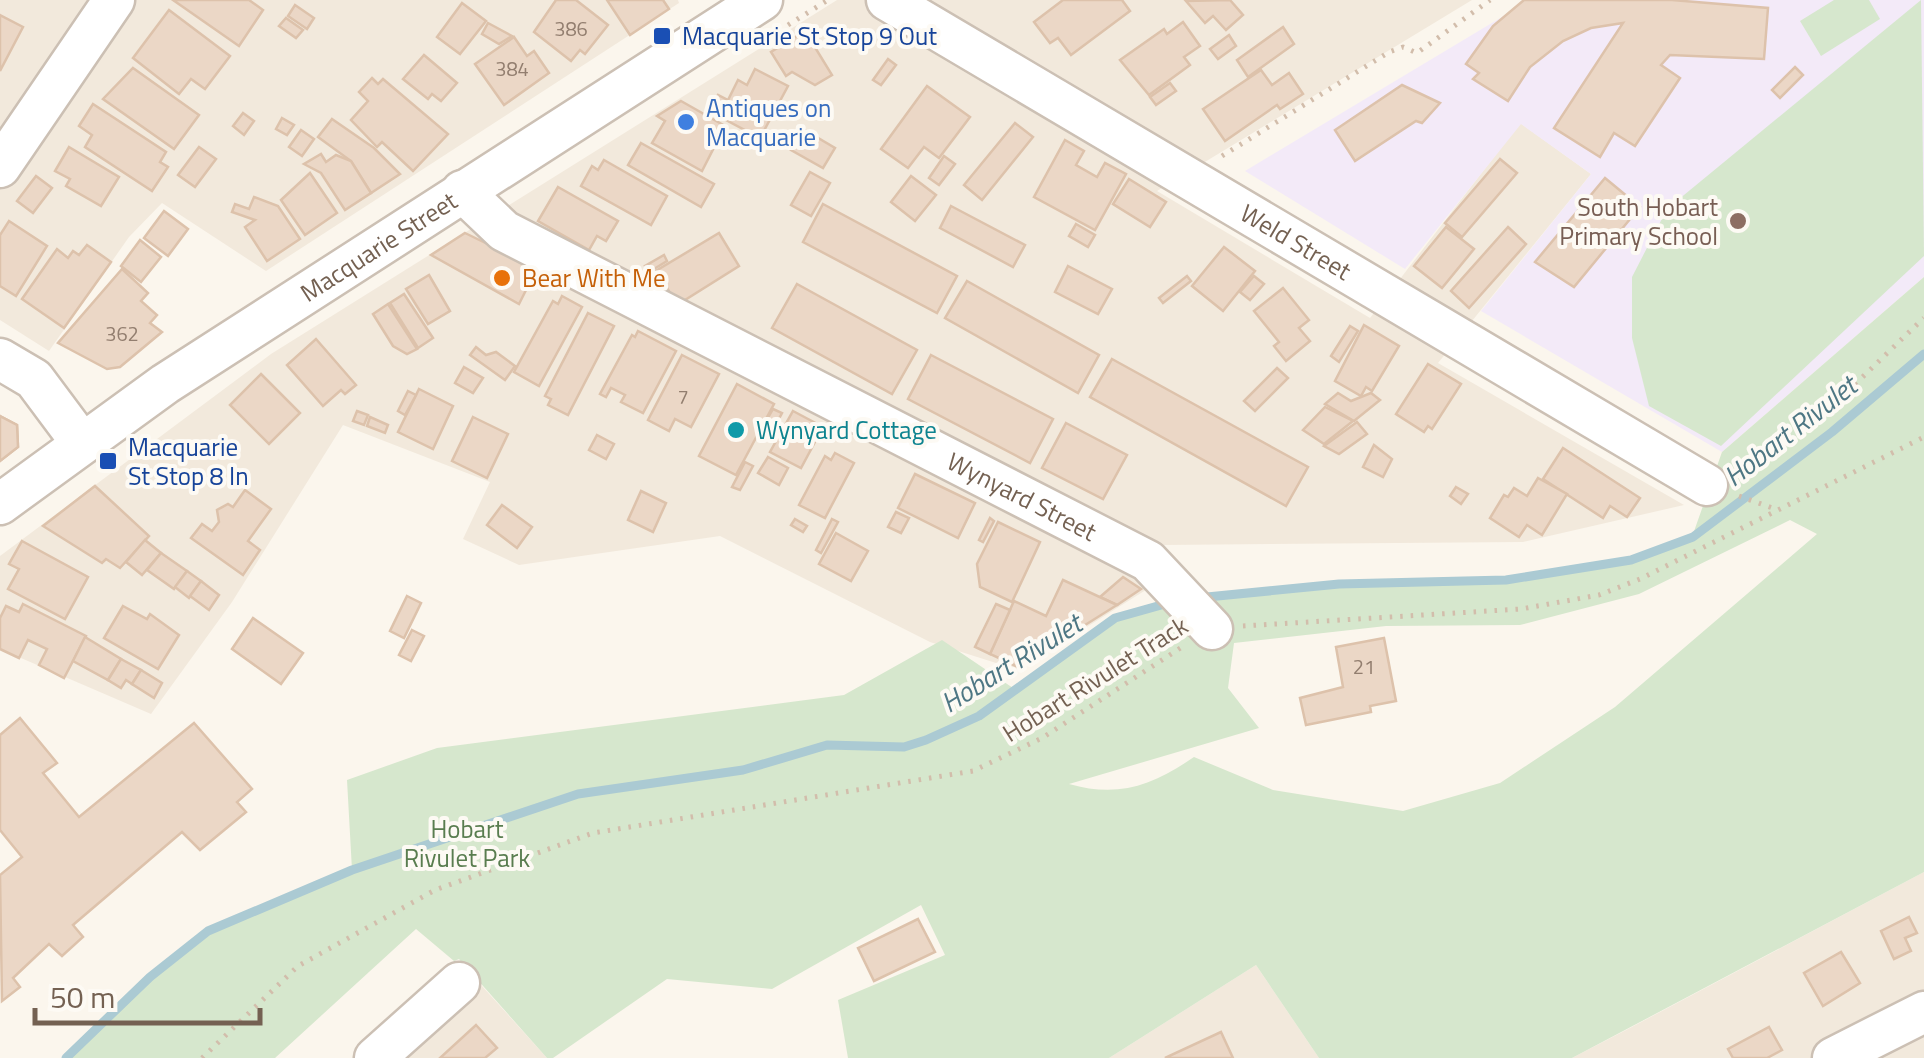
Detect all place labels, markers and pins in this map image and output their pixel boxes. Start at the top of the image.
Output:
place label: Macquarie St Stop 9 Out [682,17,937,55]
marker: Macquarie St Stop 9 Out [651,25,673,47]
place label: Antiques on Macquarie [706,89,831,156]
marker: Antiques on Macquarie [675,111,697,133]
place label: South Hobart Primary School [1559,188,1718,255]
marker: South Hobart Primary School [1727,210,1749,232]
place label: Bear With Me [522,259,666,297]
marker: Bear With Me [491,267,513,289]
place label: Wynyard Cottage [756,411,937,449]
marker: Wynyard Cottage [725,419,747,441]
place label: Macquarie St Stop 8 In [128,428,249,495]
marker: Macquarie St Stop 8 In [97,450,119,472]

